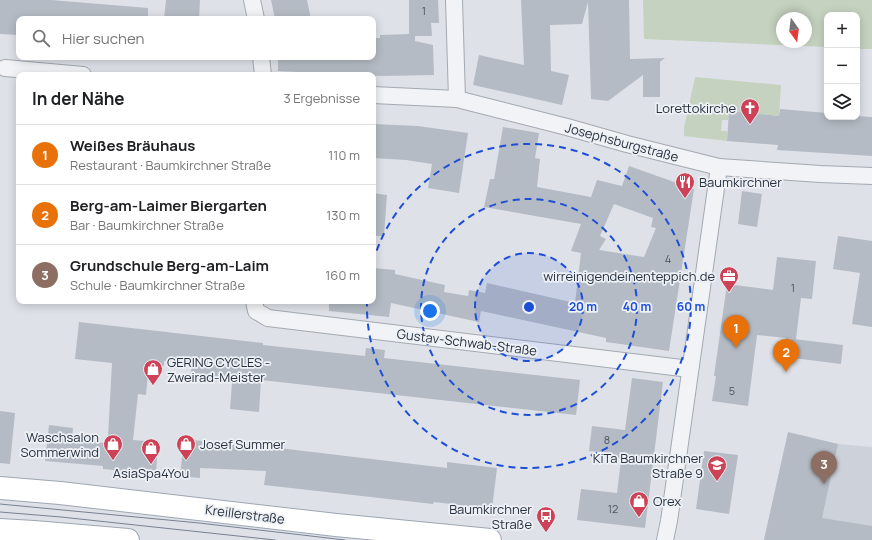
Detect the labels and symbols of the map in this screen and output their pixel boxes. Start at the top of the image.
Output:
house number: 1 [422,3,426,18]
north arrow [776,12,812,48]
church icon: Lorettokirche [739,97,761,125]
place label: Lorettokirche [656,99,736,117]
street label: Josephsburgstraße [563,118,681,166]
restaurant icon: Baumkirchner [674,171,696,199]
place label: Baumkirchner [699,173,782,191]
house number: 4 [665,251,671,266]
office icon: wirreinigendeinenteppich.de [718,265,740,293]
place label: wirreinigendeinenteppich.de [543,267,715,285]
house number: 1 [791,280,795,295]
text: 20 m [569,298,597,315]
text: 40 m [623,298,651,315]
text: 60 m [677,298,705,315]
centre of rings [522,300,536,314]
your location [420,301,440,321]
pin: 1 [723,315,749,348]
street label: Gustav-Schwab-Straße [396,324,539,360]
pin: 2 [773,339,799,372]
place label: GERING CYCLES - Zweirad-Meister [167,353,270,386]
shop icon: GERING CYCLES - Zweirad-Meister [142,358,164,386]
house number: 5 [729,383,735,398]
place label: Waschsalon Sommerwind [21,428,99,461]
house number: 8 [604,432,610,447]
shop icon: Waschsalon Sommerwind [102,433,124,461]
shop icon: Josef Summer [175,433,197,461]
place label: Josef Summer [200,435,286,453]
shop icon: AsiaSpa4You [140,437,162,465]
place label: KiTa Baumkirchner Straße 9 [593,449,703,482]
pin: 3 [811,451,837,484]
school or university icon: KiTa Baumkirchner Straße 9 [706,454,728,482]
place label: AsiaSpa4You [113,464,189,482]
shop icon: Orex [628,490,650,518]
place label: Orex [653,492,681,510]
street label: Kreillerstraße [204,500,286,528]
place label: Baumkirchner Straße [449,500,532,533]
house number: 12 [608,501,618,516]
bus stop icon: Baumkirchner Straße [535,505,557,533]

